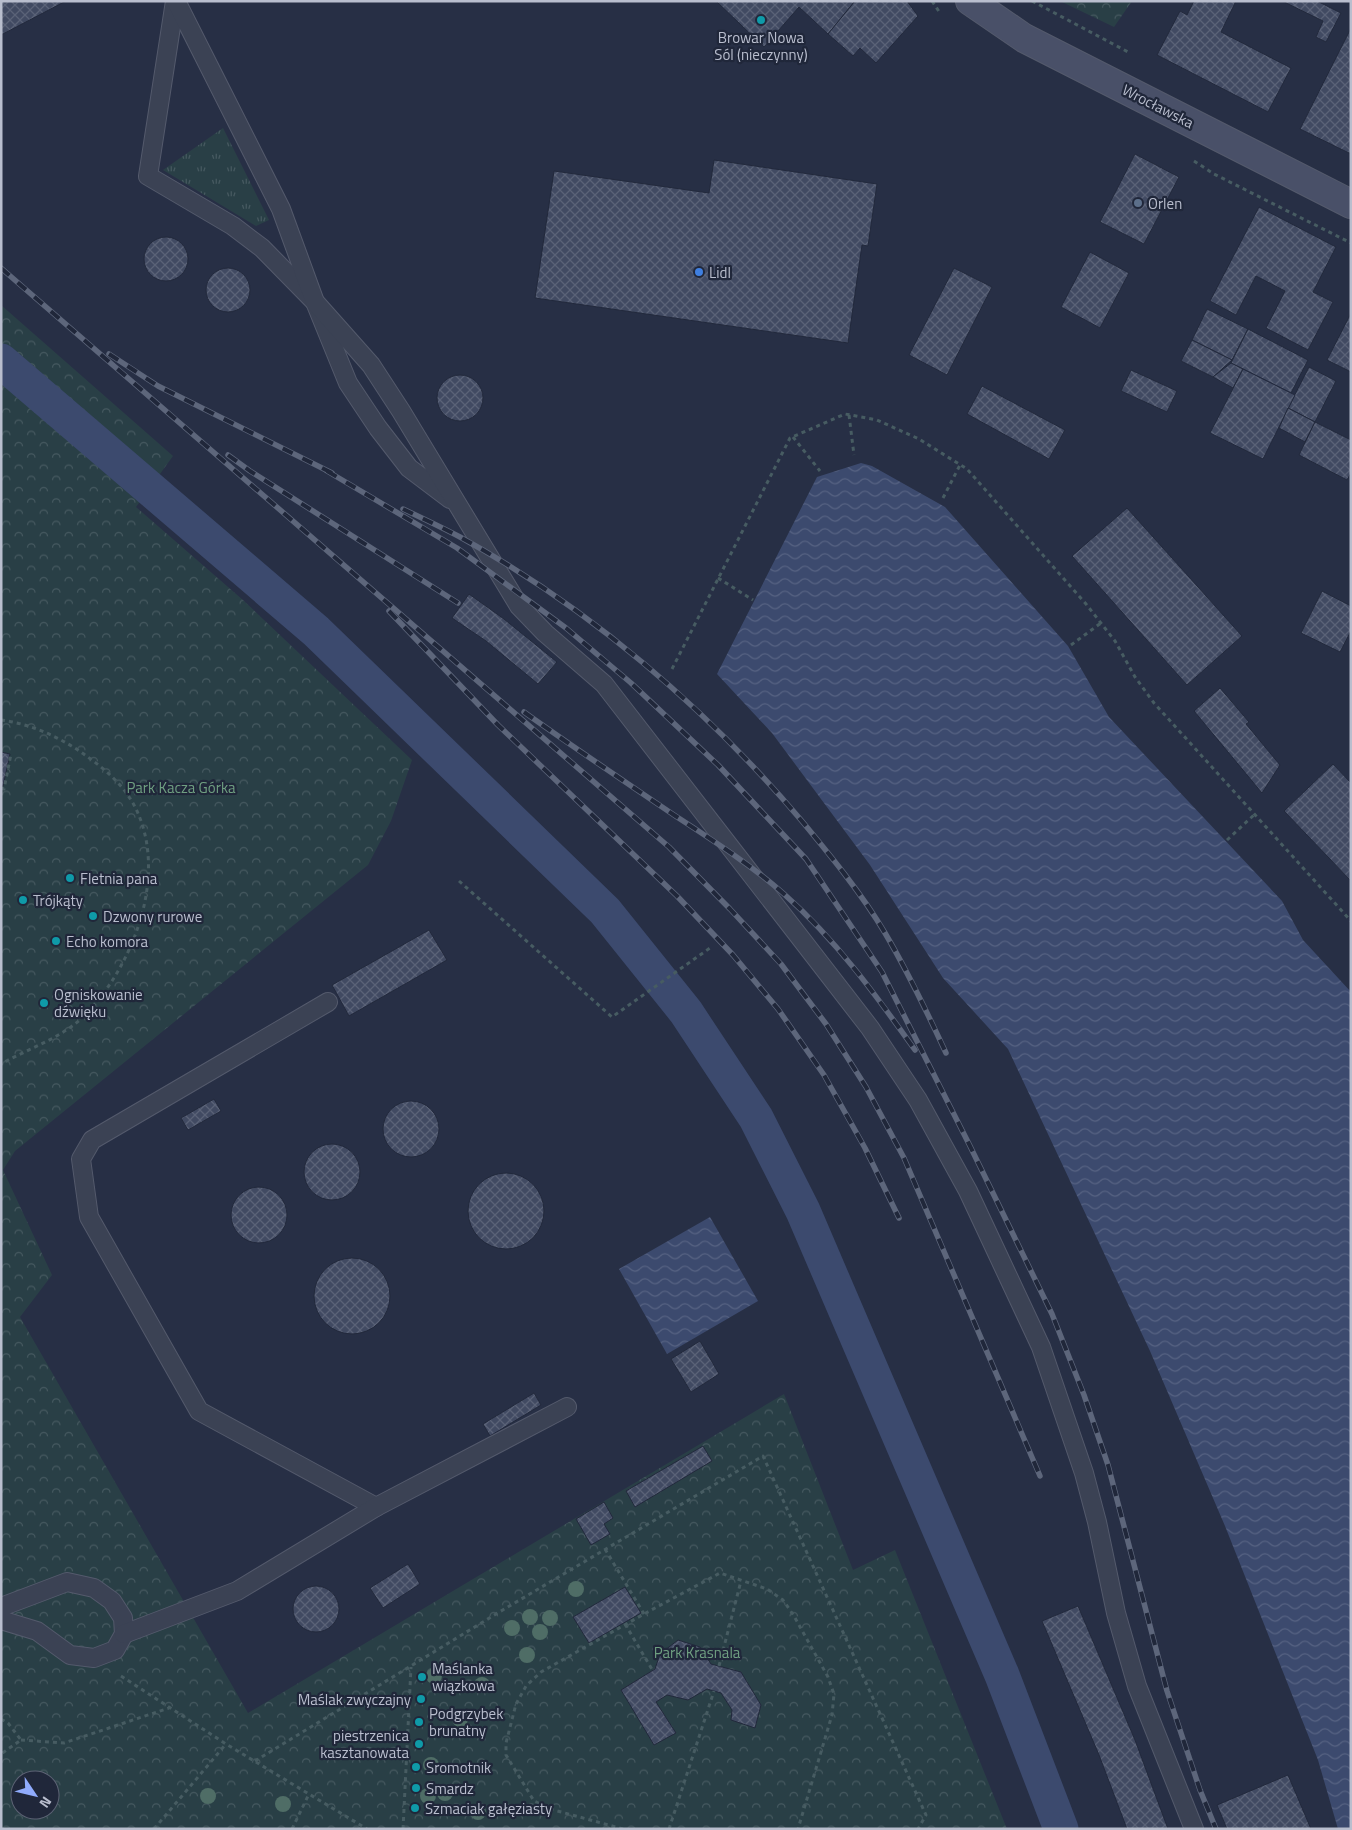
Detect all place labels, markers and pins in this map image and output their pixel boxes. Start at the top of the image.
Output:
marker: Browar Nowa Sól (nieczynny) [755,14,767,26]
place label: Browar Nowa Sól (nieczynny) [714,26,808,66]
place label: Orlen [1148,192,1182,215]
marker: Orlen [1132,197,1144,209]
place label: Lidl [709,261,731,284]
marker: Lidl [693,266,705,278]
place label: Fletnia pana [80,867,158,890]
marker: Fletnia pana [64,872,76,884]
place label: Trójkąty [33,889,83,912]
marker: Trójkąty [17,894,29,906]
place label: Dzwony rurowe [103,905,202,928]
marker: Dzwony rurowe [87,910,99,922]
place label: Echo komora [66,930,149,953]
marker: Echo komora [50,935,62,947]
place label: Ogniskowanie dźwięku [54,983,143,1023]
marker: Ogniskowanie dźwięku [38,997,50,1009]
place label: Maślanka wiązkowa [432,1657,495,1697]
marker: Maślanka wiązkowa [416,1671,428,1683]
place label: Maślak zwyczajny [298,1688,411,1711]
marker: Maślak zwyczajny [415,1693,427,1705]
place label: Podgrzybek brunatny [429,1702,503,1742]
marker: Podgrzybek brunatny [413,1716,425,1728]
place label: piestrzenica kasztanowata [320,1724,409,1764]
marker: piestrzenica kasztanowata [413,1738,425,1750]
place label: Sromotnik [426,1756,491,1779]
marker: Sromotnik [410,1761,422,1773]
place label: Smardz [426,1777,474,1800]
marker: Smardz [410,1782,422,1794]
place label: Szmaciak gałęziasty [425,1797,552,1820]
marker: Szmaciak gałęziasty [409,1802,421,1814]

